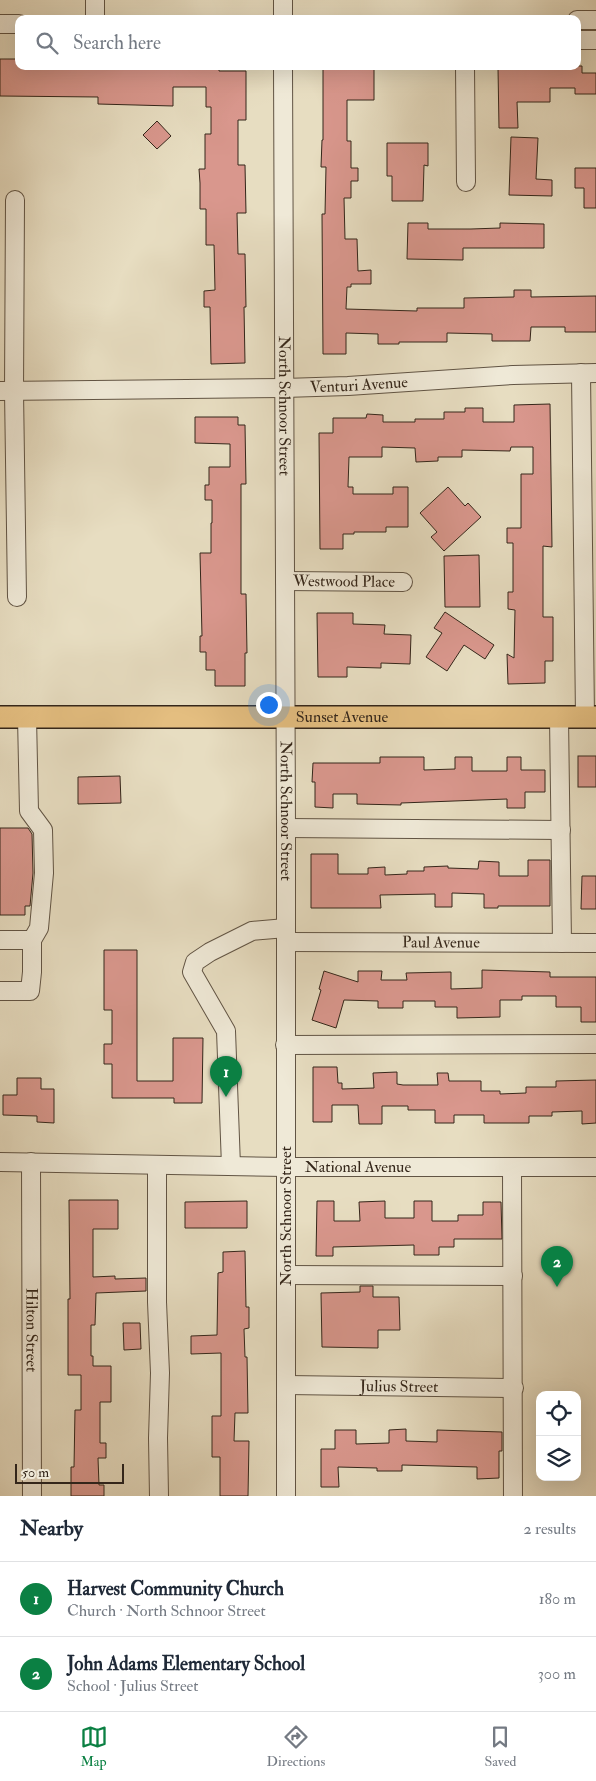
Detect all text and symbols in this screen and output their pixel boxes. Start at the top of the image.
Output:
search box [15,15,581,70]
icon: search [33,29,61,57]
text: Search here [73,31,161,55]
street label: North Schnoor Street [274,336,295,476]
street label: Venturi Avenue [310,372,409,397]
street label: Westwood Place [292,571,395,592]
your location [256,692,282,718]
street label: Sunset Avenue [296,707,389,727]
street label: North Schnoor Street [276,741,296,881]
street label: Paul Avenue [402,932,480,953]
pin: 1 [210,1056,242,1097]
street label: North Schnoor Street [276,1146,296,1286]
street label: National Avenue [305,1157,411,1177]
pin: 2 [541,1246,573,1287]
street label: Hilton Street [21,1288,42,1372]
street label: Julius Street [359,1376,438,1397]
map controls [536,1391,581,1481]
button: locate [536,1391,581,1436]
button: layers [536,1436,581,1481]
scale bar [15,1461,124,1484]
text: 50 m [22,1464,49,1481]
text: Nearby [20,1515,83,1542]
text: 2 results [523,1519,576,1539]
text: Harvest Community Church [67,1577,284,1601]
text: 1 [33,1589,39,1609]
text: 180 m [539,1589,576,1609]
text: Church · North Schnoor Street [67,1601,266,1621]
text: John Adams Elementary School [67,1652,305,1676]
text: 2 [32,1664,40,1684]
text: 300 m [538,1664,576,1684]
text: School · Julius Street [67,1676,198,1696]
tab: Map [80,1723,108,1770]
tab: Directions [267,1723,325,1770]
tab: Saved [484,1723,516,1770]

